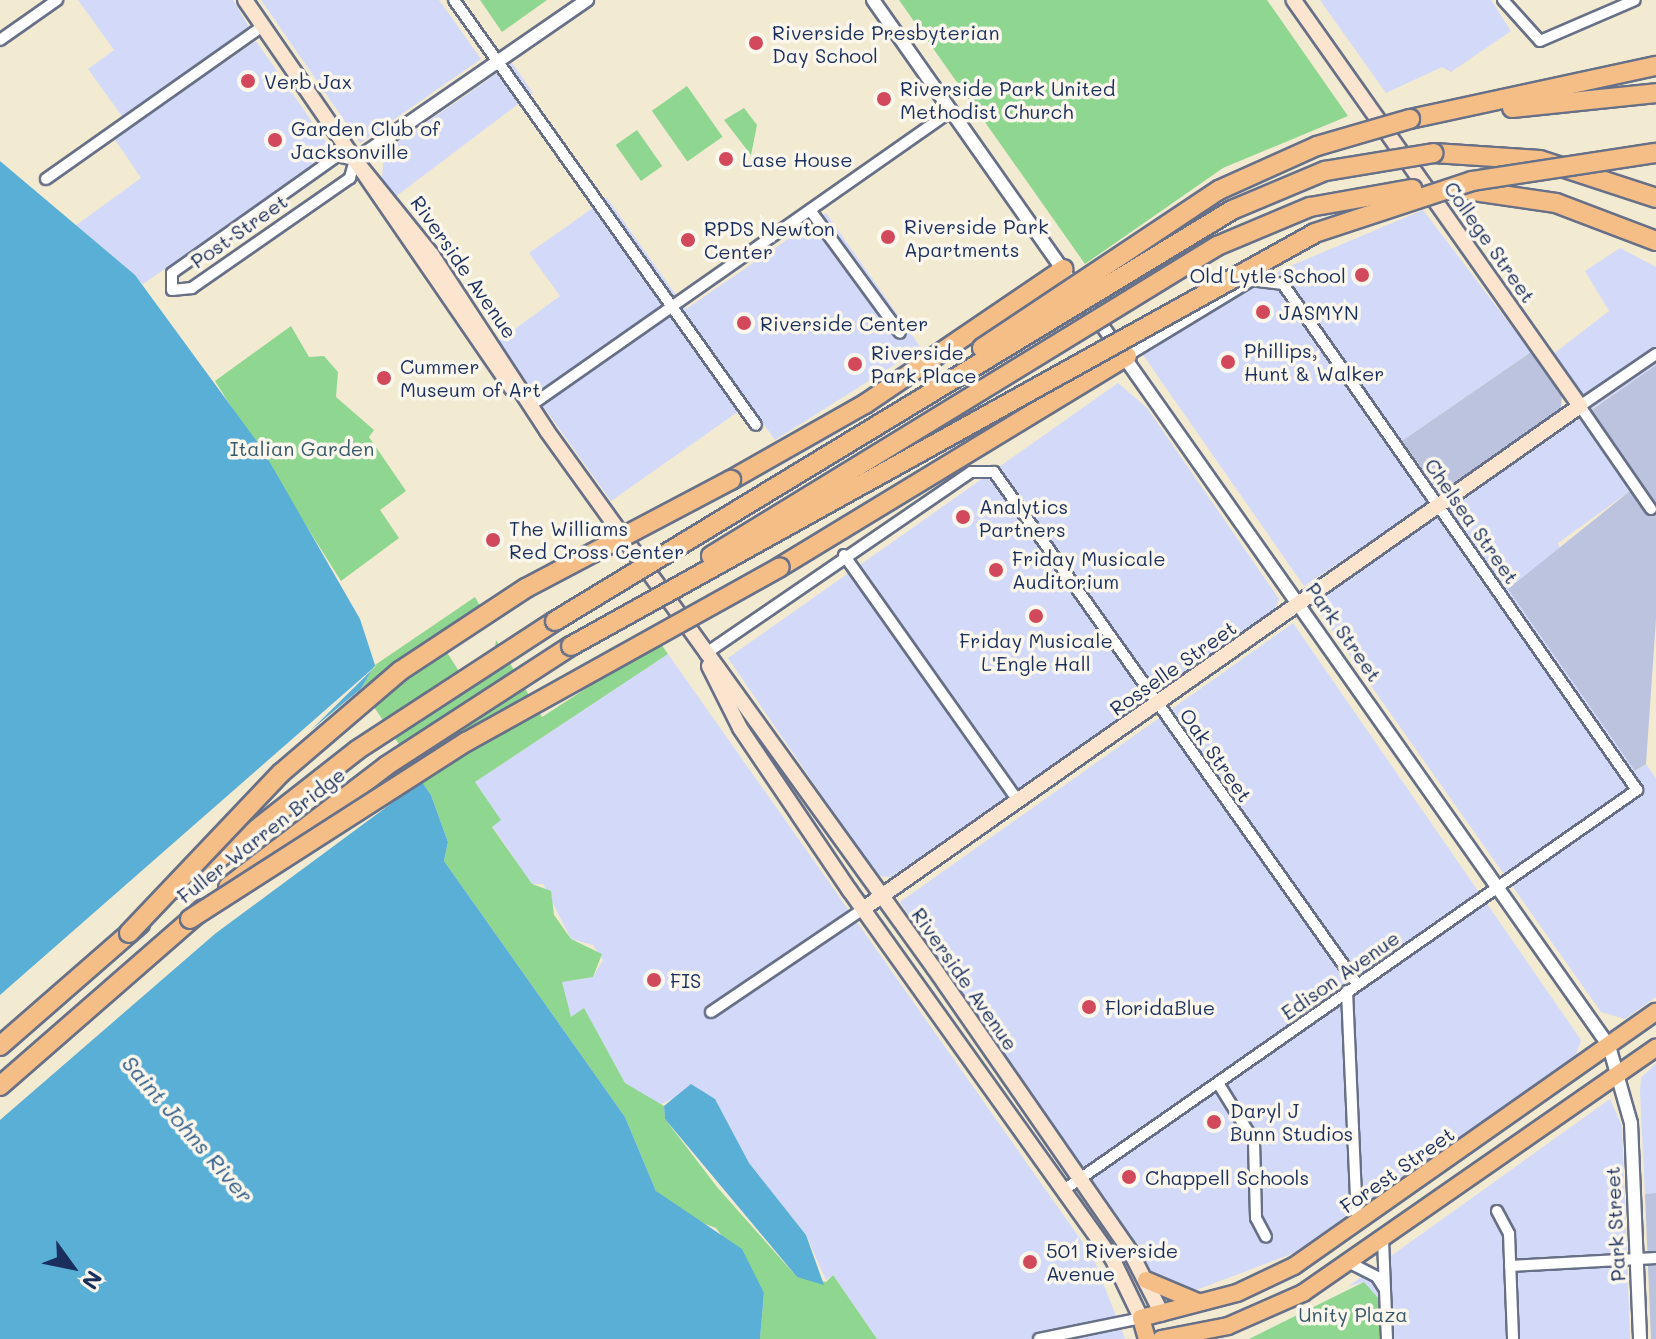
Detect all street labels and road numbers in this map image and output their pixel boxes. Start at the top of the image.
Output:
street label: College Street [1439,177,1541,307]
street label: Post Street [186,189,292,273]
street label: Riverside Avenue [406,191,522,343]
street label: Chelsea Street [1420,454,1524,588]
street label: Park Street [1301,578,1387,686]
street label: Rosselle Street [1105,615,1241,721]
street label: Oak Street [1175,703,1257,807]
street label: Fuller Warren Bridge [172,762,350,908]
street label: Riverside Avenue [907,903,1023,1055]
street label: Edison Avenue [1276,925,1404,1025]
street label: Forest Street [1335,1122,1459,1218]
street label: Park Street [1600,1166,1630,1282]

